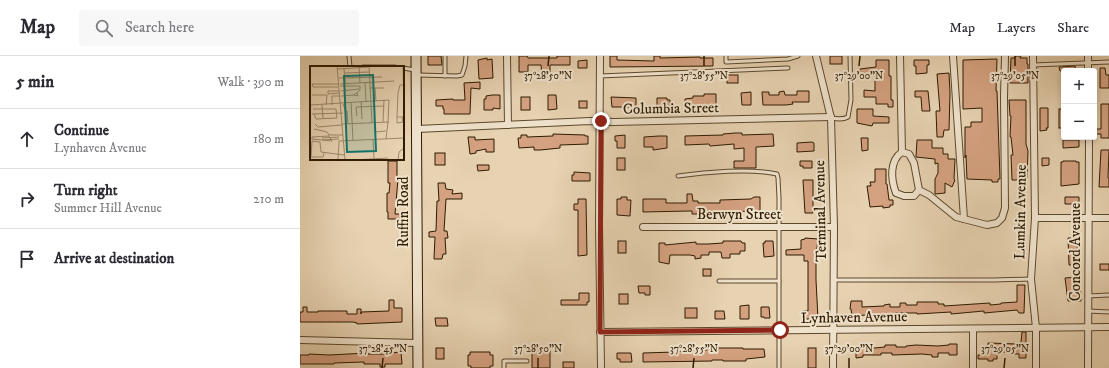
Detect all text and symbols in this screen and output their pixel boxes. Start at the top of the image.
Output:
search box [79,10,359,46]
text: Map [20,16,55,39]
icon: search [93,17,115,39]
text: Search here [125,18,194,37]
text: Map [949,19,975,37]
text: Layers [997,19,1035,37]
text: Share [1057,19,1089,37]
inset map [310,66,404,160]
map controls [1061,68,1097,140]
button: + [1061,68,1097,104]
text: 37°28'50"N [524,70,572,82]
text: 37°28'55"N [680,70,728,82]
text: 37°29'00"N [835,70,883,82]
text: 37°29'05"N [991,70,1039,82]
text: 5 min [16,71,54,93]
text: Walk · 390 m [217,74,284,90]
street label: Columbia Street [623,98,719,119]
button: − [1061,104,1097,140]
route end [592,112,610,130]
text: Continue [54,121,109,140]
icon: ahead [16,128,38,150]
text: 180 m [253,131,284,147]
text: Lynhaven Avenue [54,140,147,156]
street label: Terminal Avenue [810,160,831,262]
street label: Lumkin Avenue [1010,164,1031,260]
street label: Ruffin Road [394,176,413,248]
text: Turn right [54,181,117,200]
icon: right [16,188,38,210]
text: 210 m [253,191,284,207]
text: Summer Hill Avenue [54,200,162,216]
street label: Concord Avenue [1066,203,1085,301]
street label: Berwyn Street [697,205,782,224]
icon: arrive [16,248,38,270]
text: Arrive at destination [54,249,174,268]
street label: Lynhaven Avenue [800,307,908,328]
route start [771,321,789,339]
text: 37°28'45"N [359,343,407,355]
text: 37°28'50"N [514,343,562,355]
text: 37°28'55"N [670,343,718,355]
text: 37°29'00"N [825,343,873,355]
text: 37°29'05"N [981,343,1029,355]

